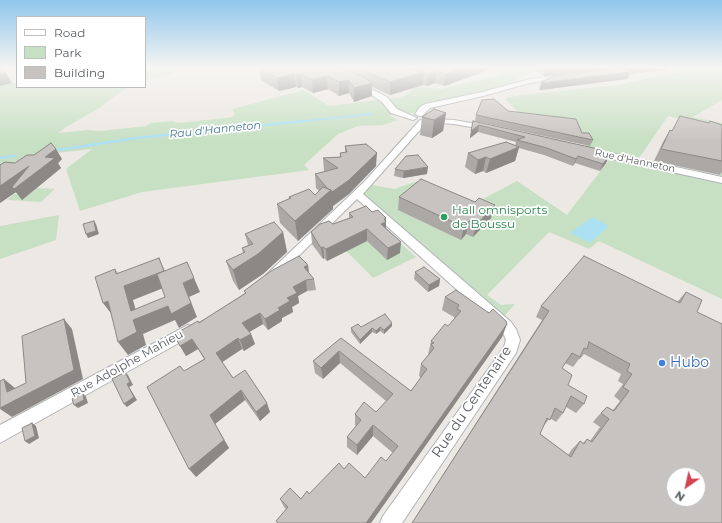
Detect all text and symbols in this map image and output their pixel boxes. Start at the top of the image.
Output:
legend [16,16,146,88]
text: Road [54,25,85,40]
text: Park [54,45,81,60]
text: Building [54,65,105,80]
water label: Rau d'Hanneton [169,119,261,141]
street label: Rue d'Hanneton [594,147,676,175]
place label: Hall omnisports de Boussu [452,203,547,231]
marker: Hall omnisports de Boussu [439,212,449,222]
street label: Rue Adolphe Mahieu [68,327,186,401]
street label: Rue du Centenaire [428,343,516,461]
place label: Hubo [670,355,709,371]
marker: Hubo [657,358,667,368]
north arrow [666,467,706,507]
text: N [672,488,687,504]

